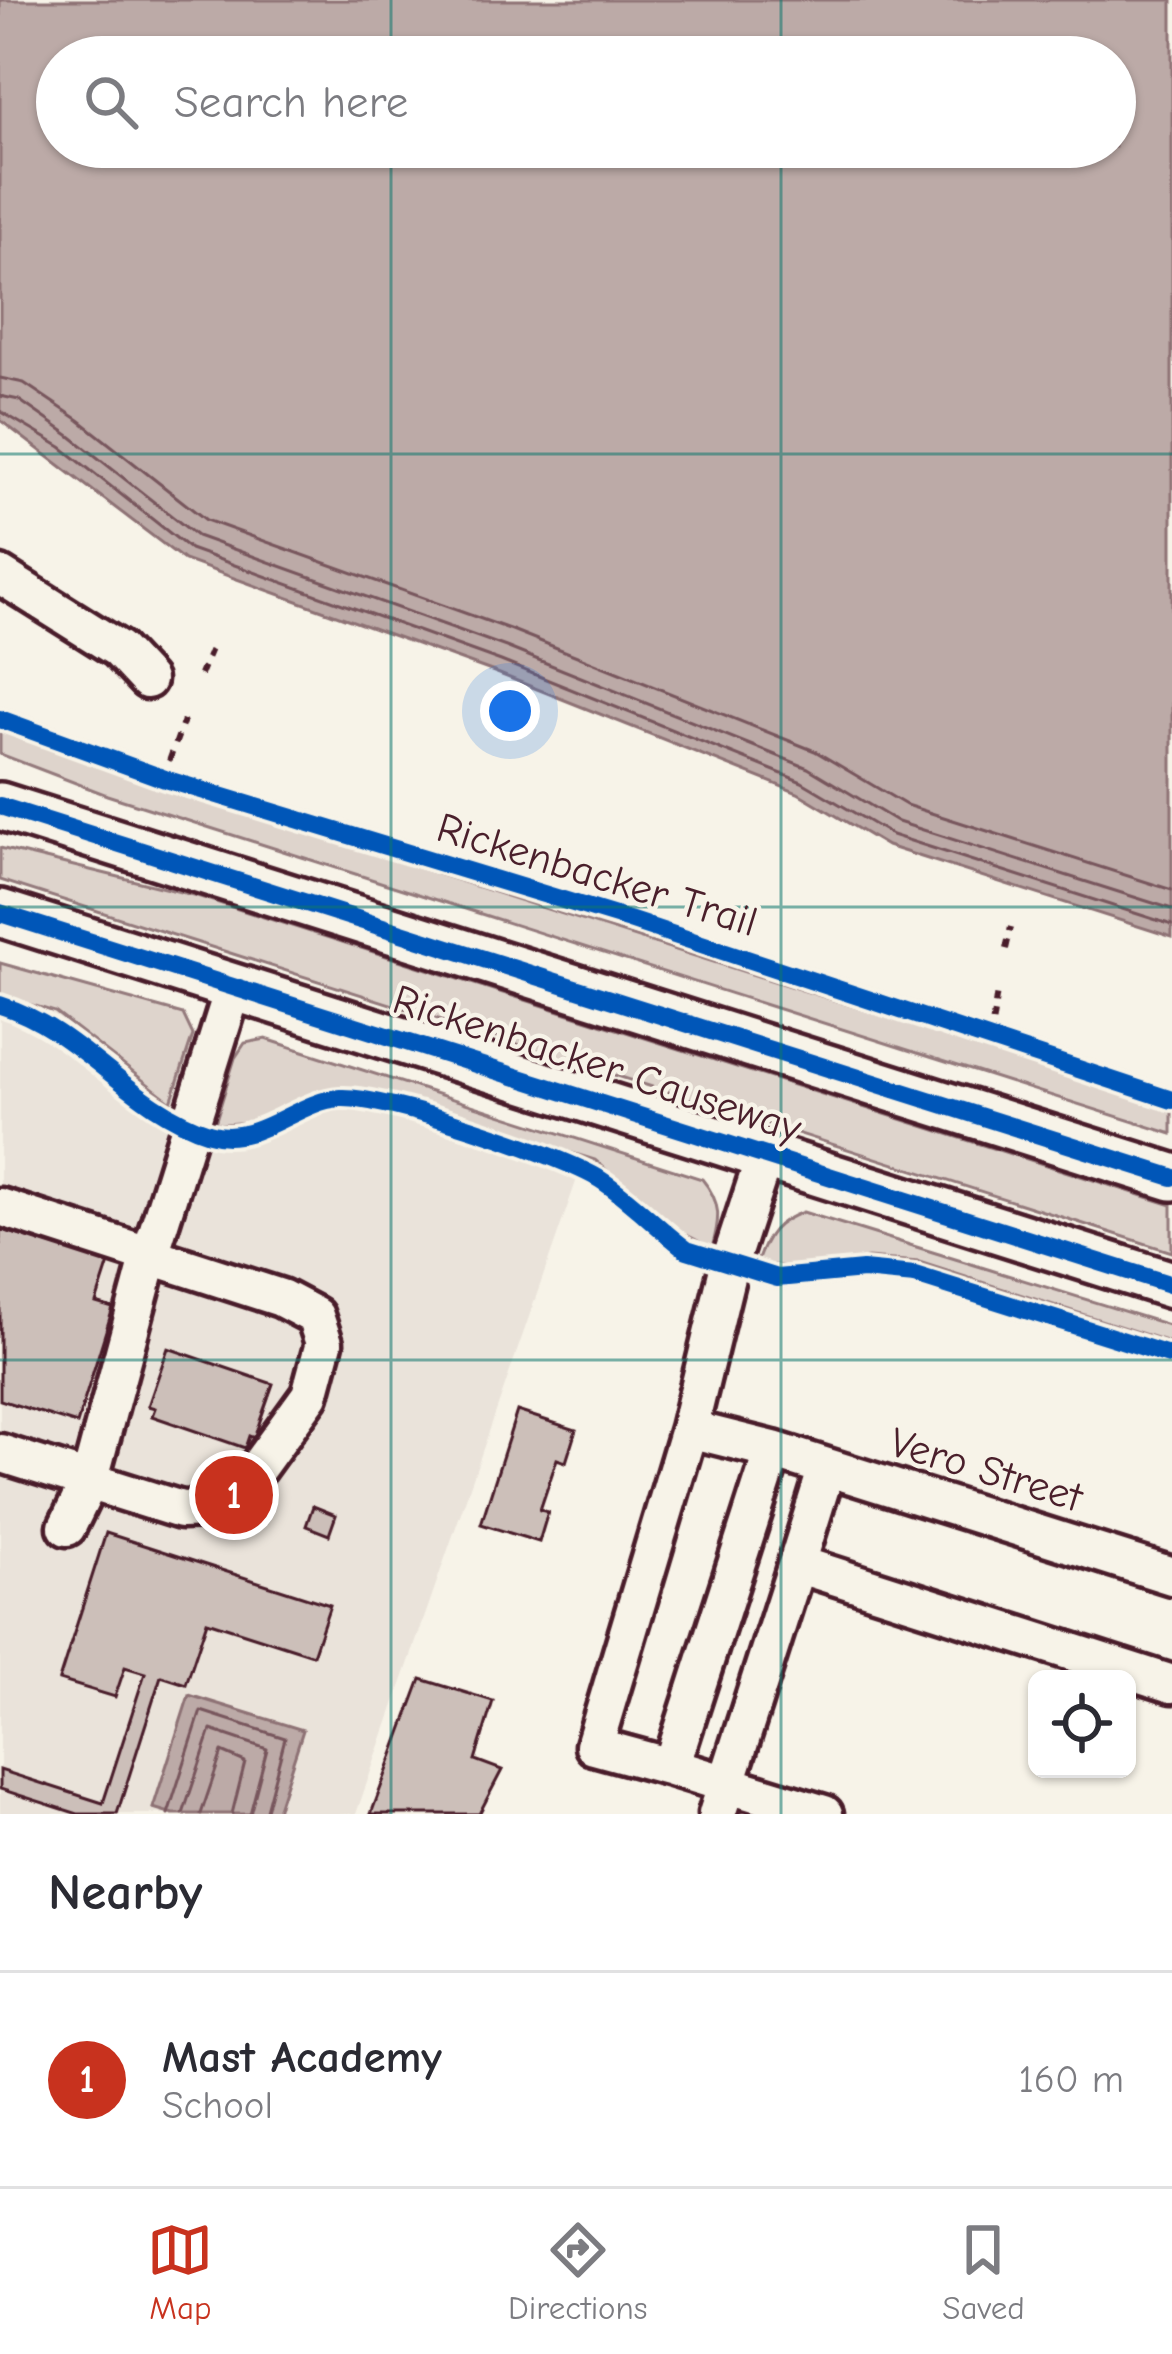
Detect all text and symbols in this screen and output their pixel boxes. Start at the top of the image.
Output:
search box [36,36,1136,168]
icon: search [78,69,144,135]
text: Search here [174,76,408,128]
your location [480,681,540,741]
street label: Rickenbacker Trail [431,803,763,947]
street label: Rickenbacker Causeway [387,975,807,1153]
street label: Vero Street [884,1418,1090,1523]
pin: 1 [195,1450,273,1540]
map controls [1028,1670,1136,1778]
button: locate [1028,1670,1136,1778]
text: Nearby [48,1863,202,1922]
text: Mast Academy [162,2031,442,2083]
text: 1 [79,2057,95,2102]
text: 160 m [1018,2057,1124,2102]
text: School [162,2083,273,2128]
tab: Map [147,2217,213,2327]
tab: Directions [508,2217,648,2327]
tab: Saved [942,2217,1025,2327]

